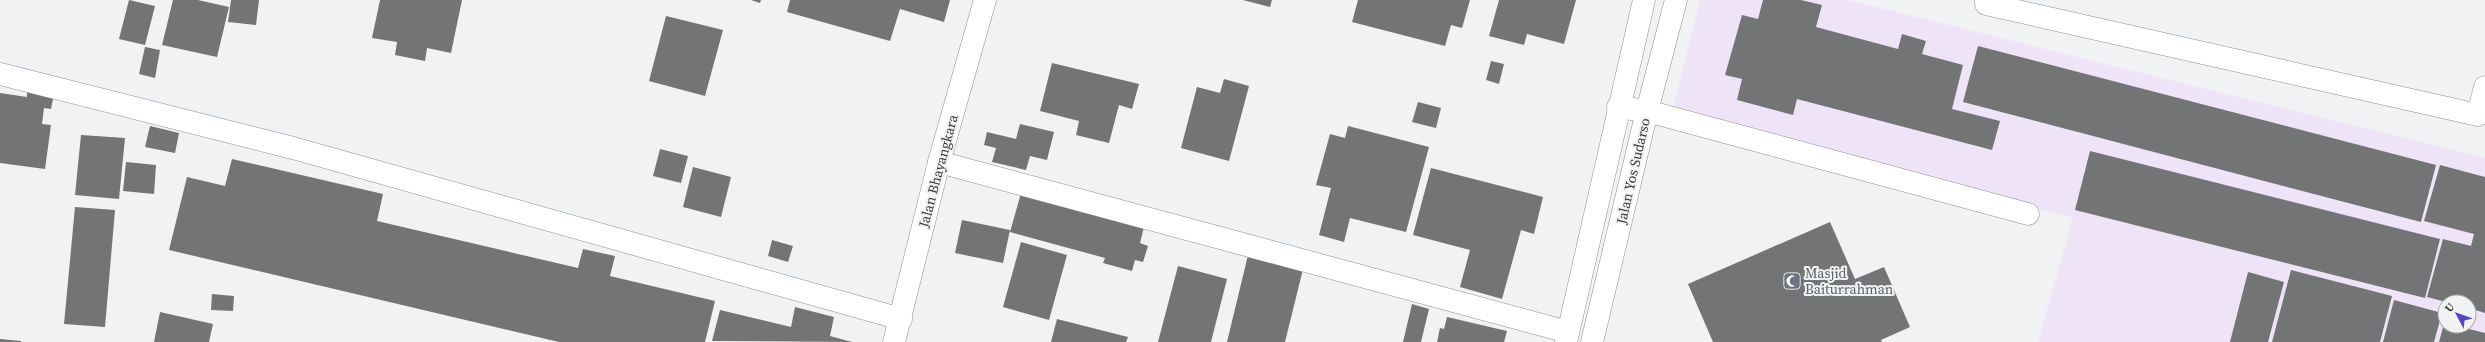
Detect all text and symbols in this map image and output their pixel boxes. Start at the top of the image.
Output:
street label: Jalan Bhayangkara [913,111,963,231]
street label: Jalan Yos Sudarso [1611,116,1655,227]
place label: Masjid Baiturrahman [1805,263,1894,299]
mosque icon: Masjid Baiturrahman [1782,271,1802,291]
north arrow [2437,294,2477,334]
text: U [2442,300,2458,316]

